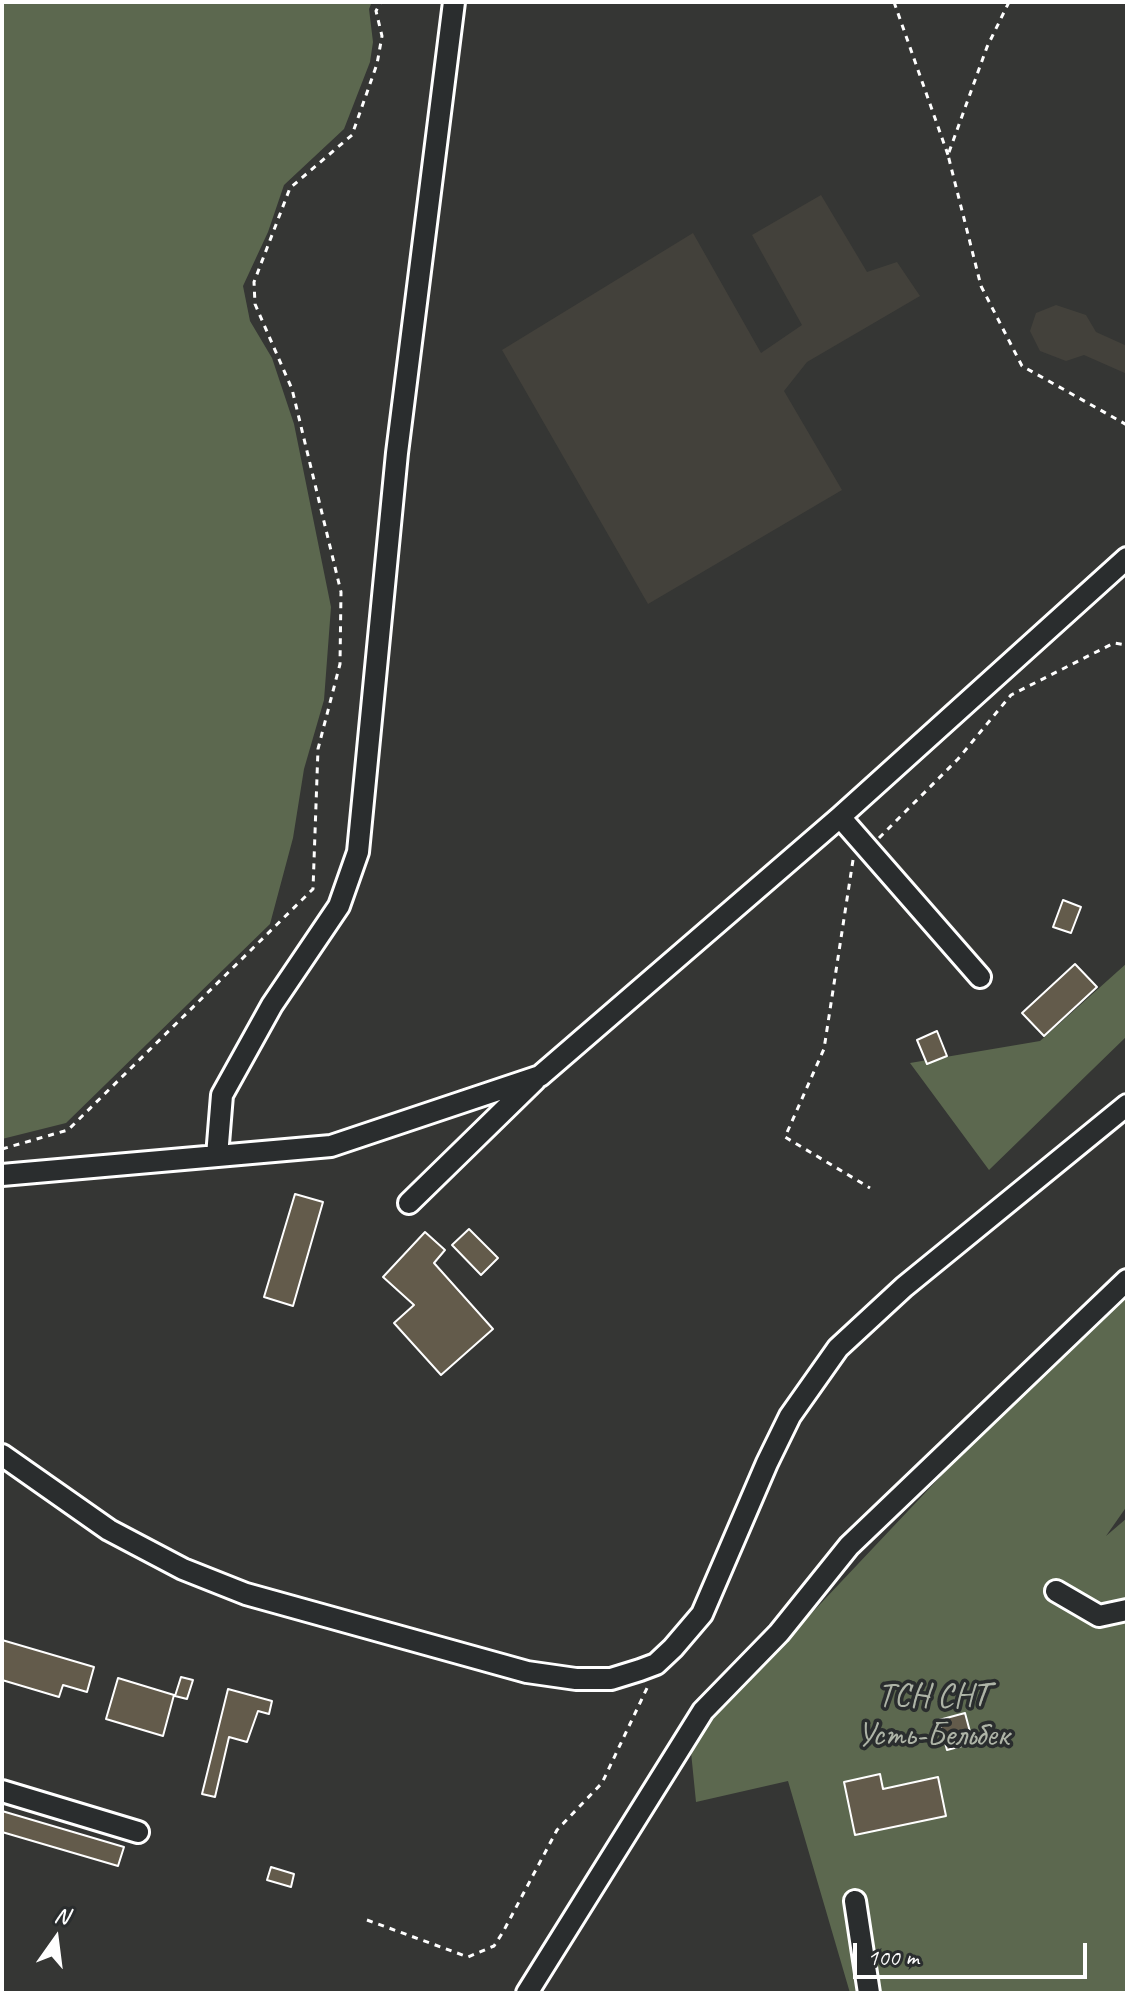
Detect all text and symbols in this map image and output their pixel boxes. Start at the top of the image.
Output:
park label: ТСН СНТ Усть-Бельбек [857,1677,1009,1756]
north arrow [16,1899,96,1979]
text: N [52,1900,72,1931]
scale bar [857,1927,1091,1977]
text: 100 m [867,1942,919,1972]

